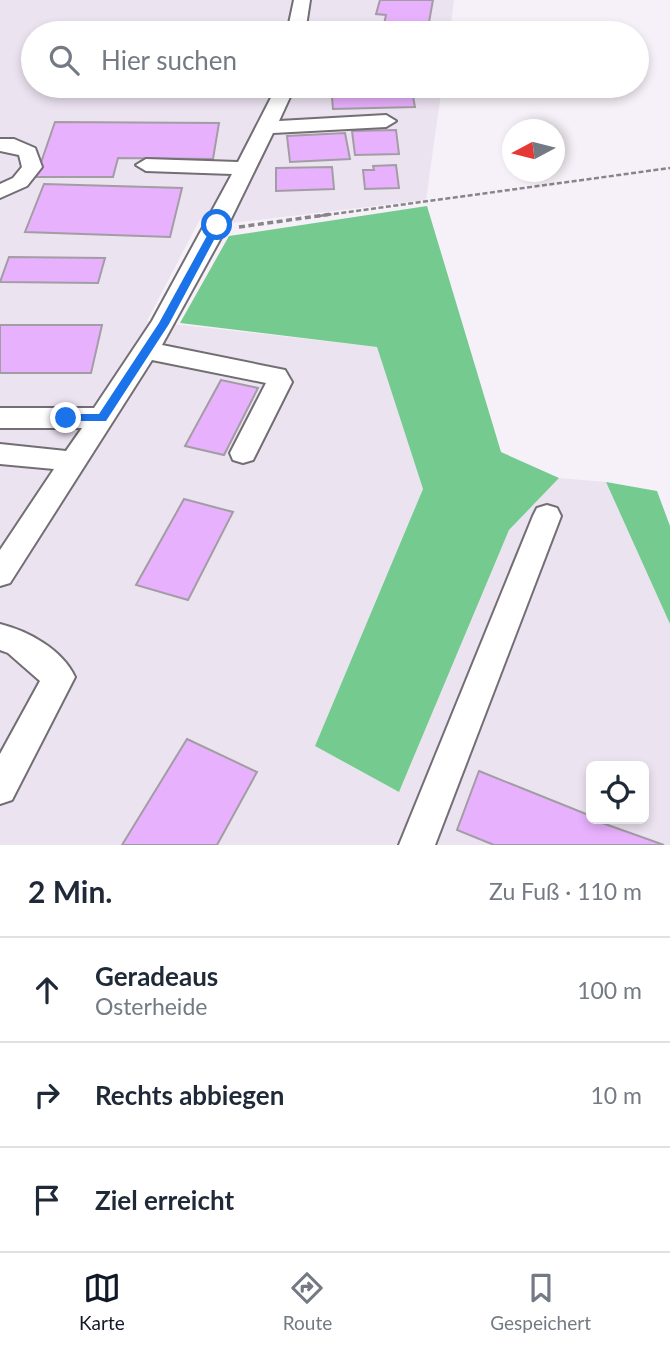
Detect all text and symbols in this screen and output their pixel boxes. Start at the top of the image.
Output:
search box [21,21,649,98]
icon: search [45,41,83,79]
text: Hier suchen [101,44,237,76]
north arrow [502,119,565,182]
route start [201,209,232,240]
route end [50,402,81,433]
map controls [586,761,649,824]
button: locate [586,761,649,824]
text: 2 Min. [28,873,113,909]
text: Zu Fuß · 110 m [489,877,642,905]
text: Geradeaus [95,960,218,992]
icon: ahead [28,971,66,1009]
text: 100 m [577,976,642,1004]
text: Osterheide [95,992,207,1020]
icon: right [28,1076,66,1114]
text: Rechts abbiegen [95,1079,284,1111]
text: 10 m [591,1081,642,1109]
icon: arrive [28,1181,66,1219]
text: Ziel erreicht [95,1184,234,1216]
tab: Karte [79,1269,125,1334]
tab: Route [283,1269,332,1334]
tab: Gespeichert [490,1269,591,1334]

